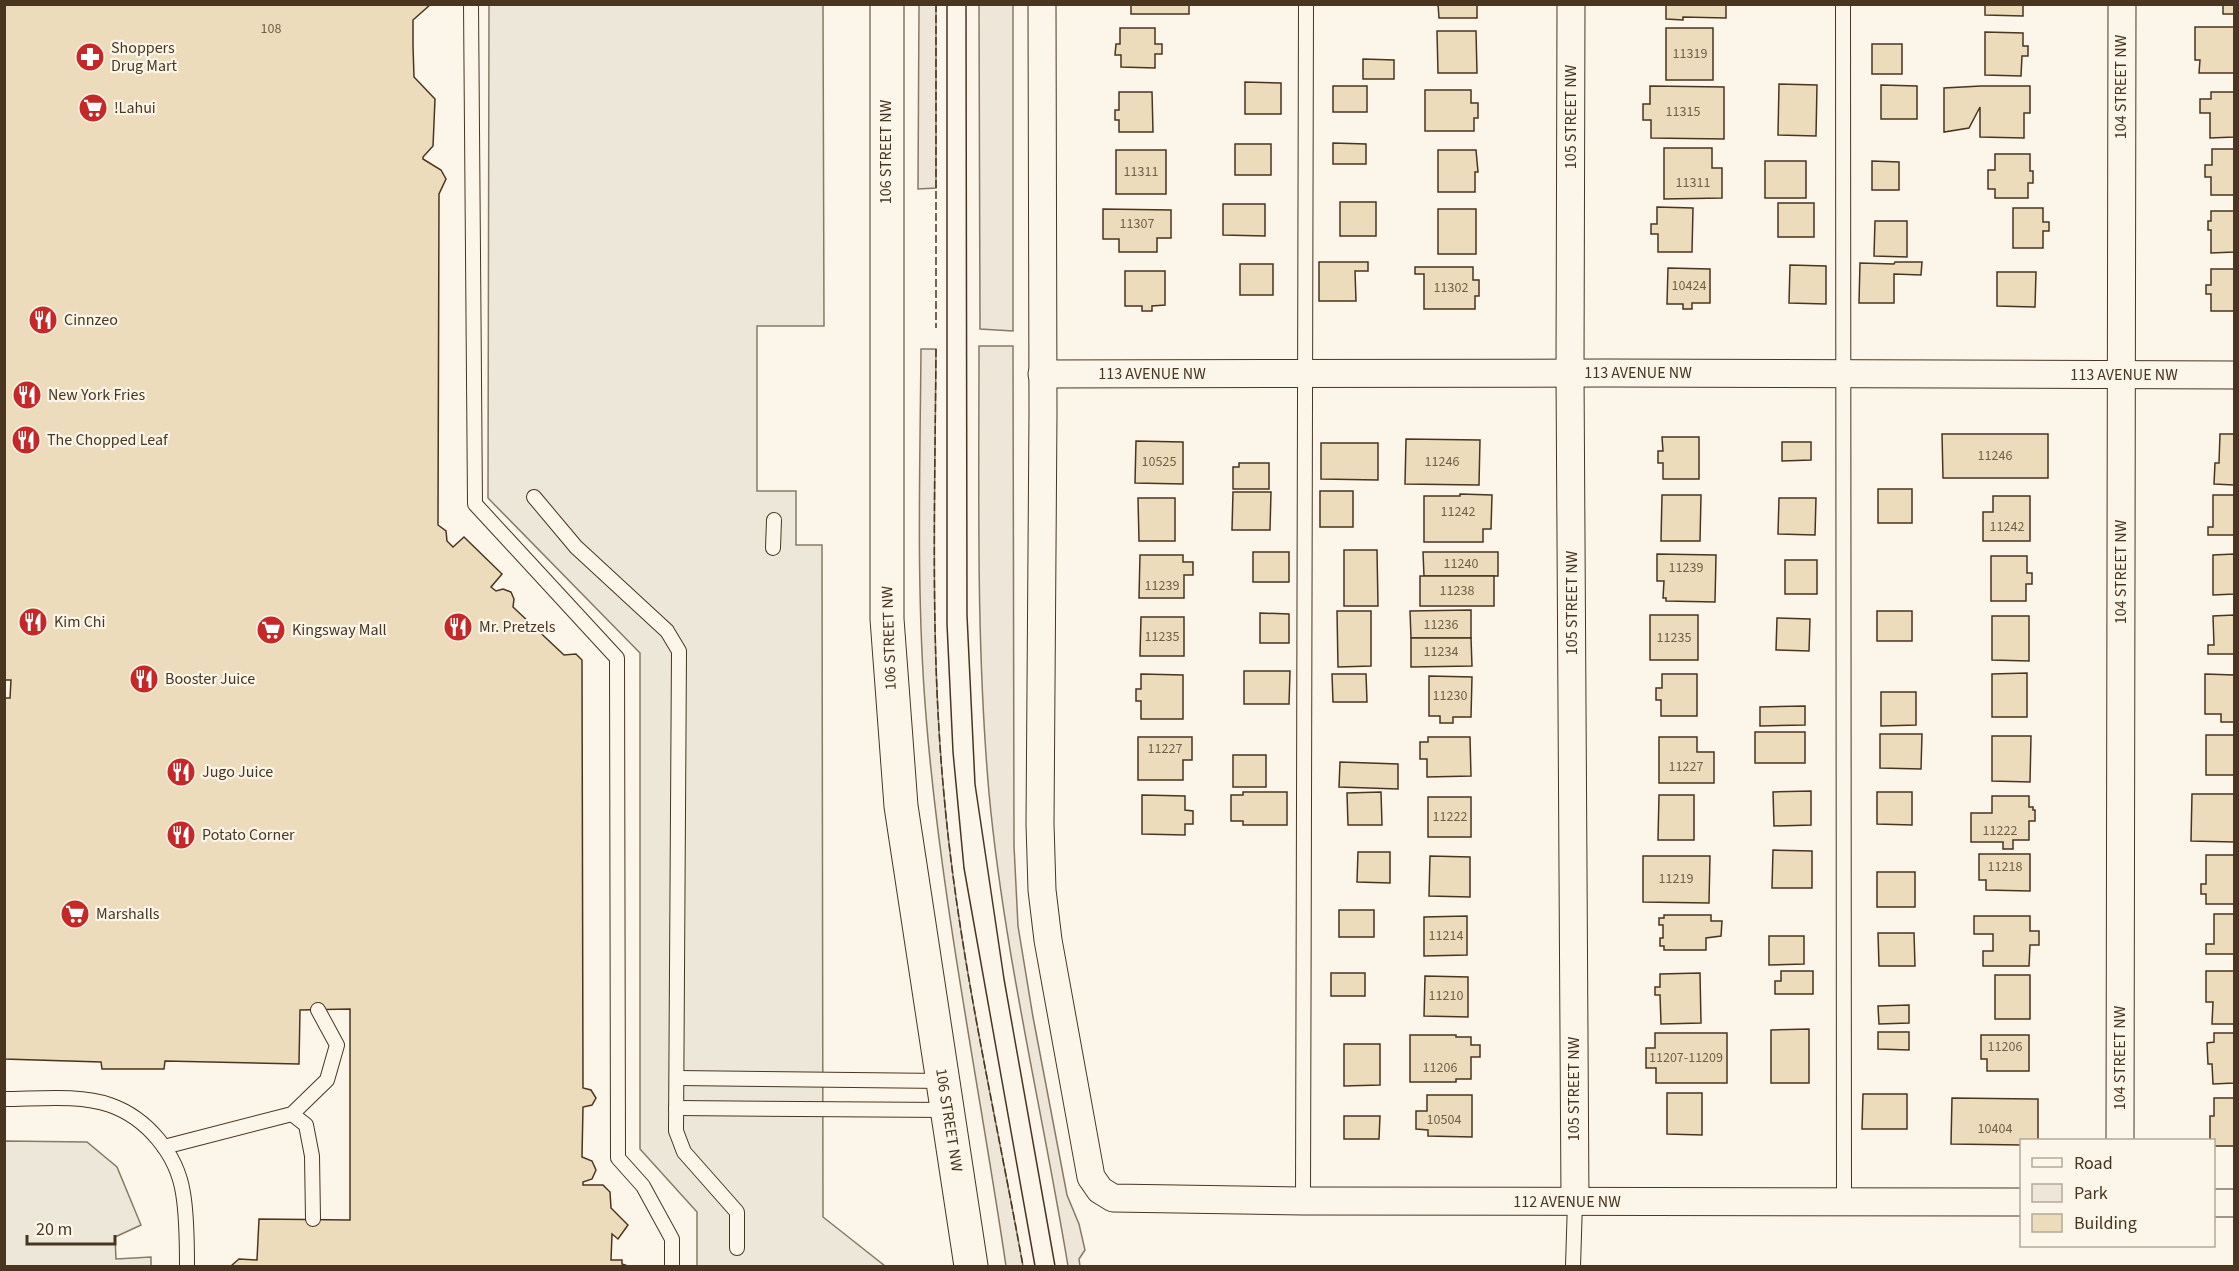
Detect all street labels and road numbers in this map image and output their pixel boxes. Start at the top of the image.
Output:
street label: 104 STREET NW [2110,34,2132,139]
street label: 105 STREET NW [1560,64,1582,169]
street label: 106 STREET NW [875,99,897,204]
street label: 113 AVENUE NW [1584,362,1692,384]
street label: 113 AVENUE NW [1098,363,1206,385]
street label: 113 AVENUE NW [2070,364,2178,386]
street label: 104 STREET NW [2110,519,2132,624]
street label: 105 STREET NW [1561,550,1583,655]
street label: 106 STREET NW [876,585,902,691]
street label: 104 STREET NW [2109,1005,2131,1110]
street label: 105 STREET NW [1563,1036,1585,1141]
street label: 106 STREET NW [930,1067,968,1174]
street label: 112 AVENUE NW [1513,1191,1621,1213]

